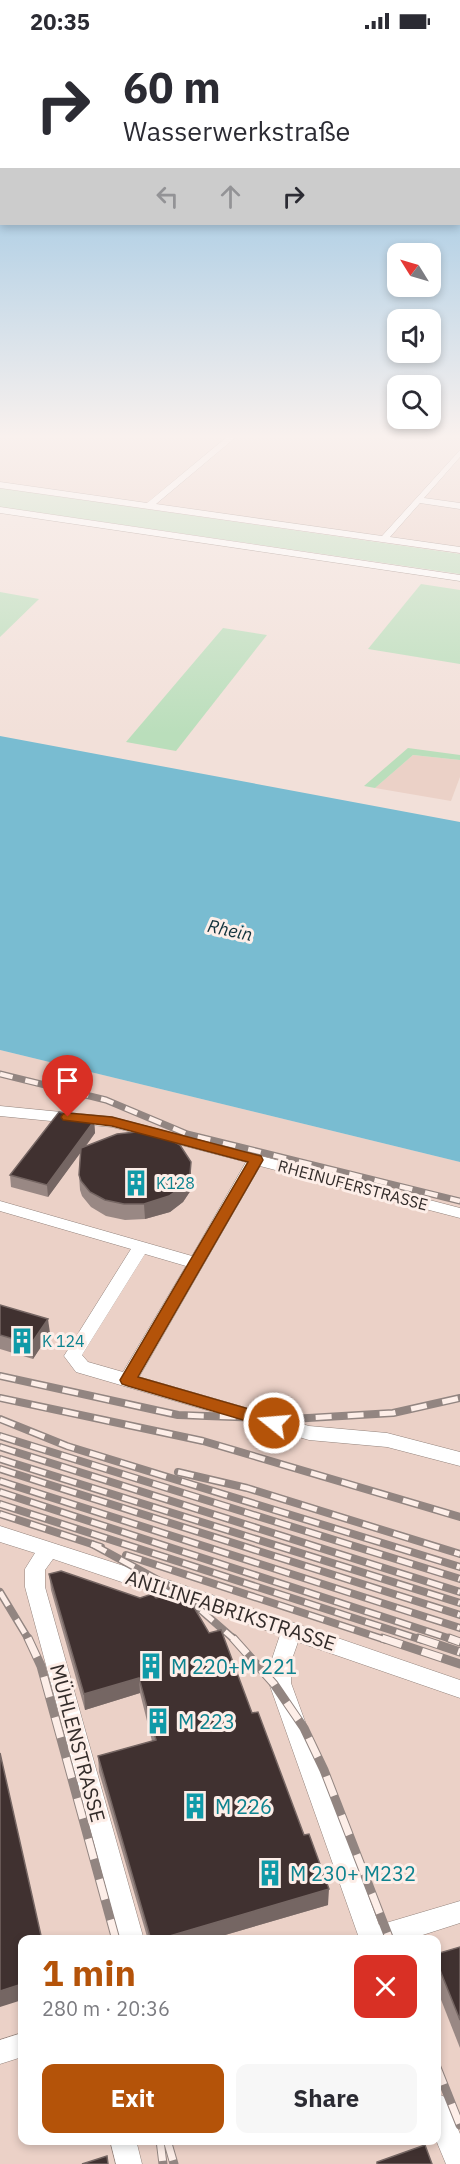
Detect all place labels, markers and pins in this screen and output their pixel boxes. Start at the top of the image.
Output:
pin [42,1055,93,1117]
building icon: K128 [121,1168,151,1198]
place label: K128 [156,1173,195,1193]
building icon: K 124 [7,1326,37,1356]
place label: K 124 [42,1331,85,1351]
building icon: M 220+M 221 [136,1651,166,1681]
place label: M 220+M 221 [171,1653,297,1680]
building icon: M 223 [143,1706,173,1736]
place label: M 223 [178,1708,235,1735]
building icon: M 226 [180,1791,210,1821]
place label: M 226 [215,1793,272,1820]
building icon: M 230+ M232 [255,1858,285,1888]
place label: M 230+ M232 [290,1860,416,1887]

